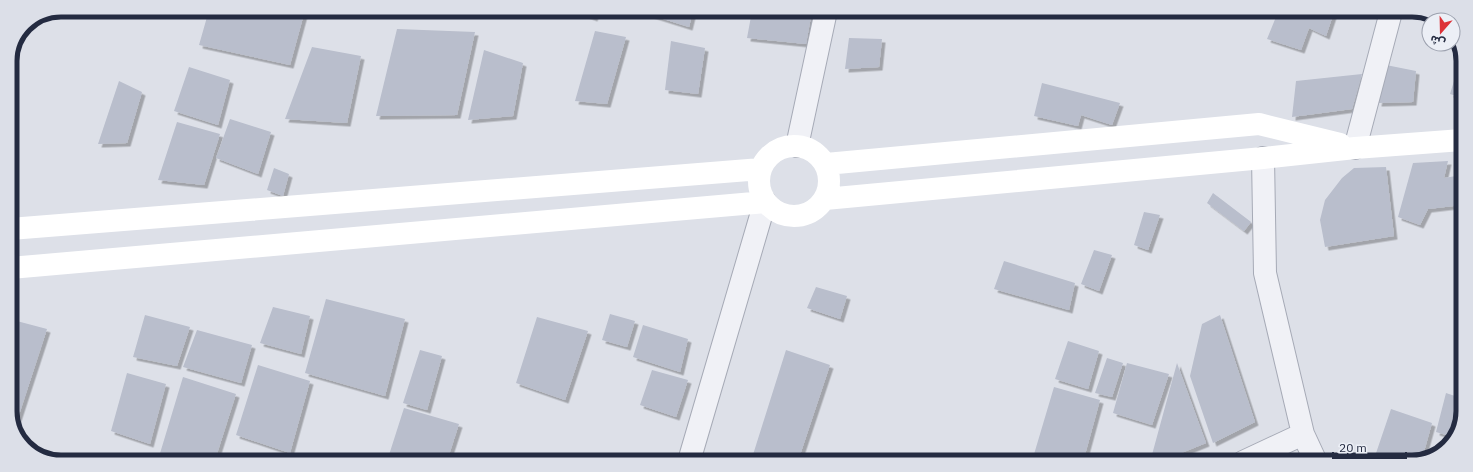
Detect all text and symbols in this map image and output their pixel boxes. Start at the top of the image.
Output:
north arrow [1421,12,1461,52]
text: ش [1428,32,1447,51]
scale bar [1333,434,1406,460]
text: 20 m [1339,440,1367,455]

